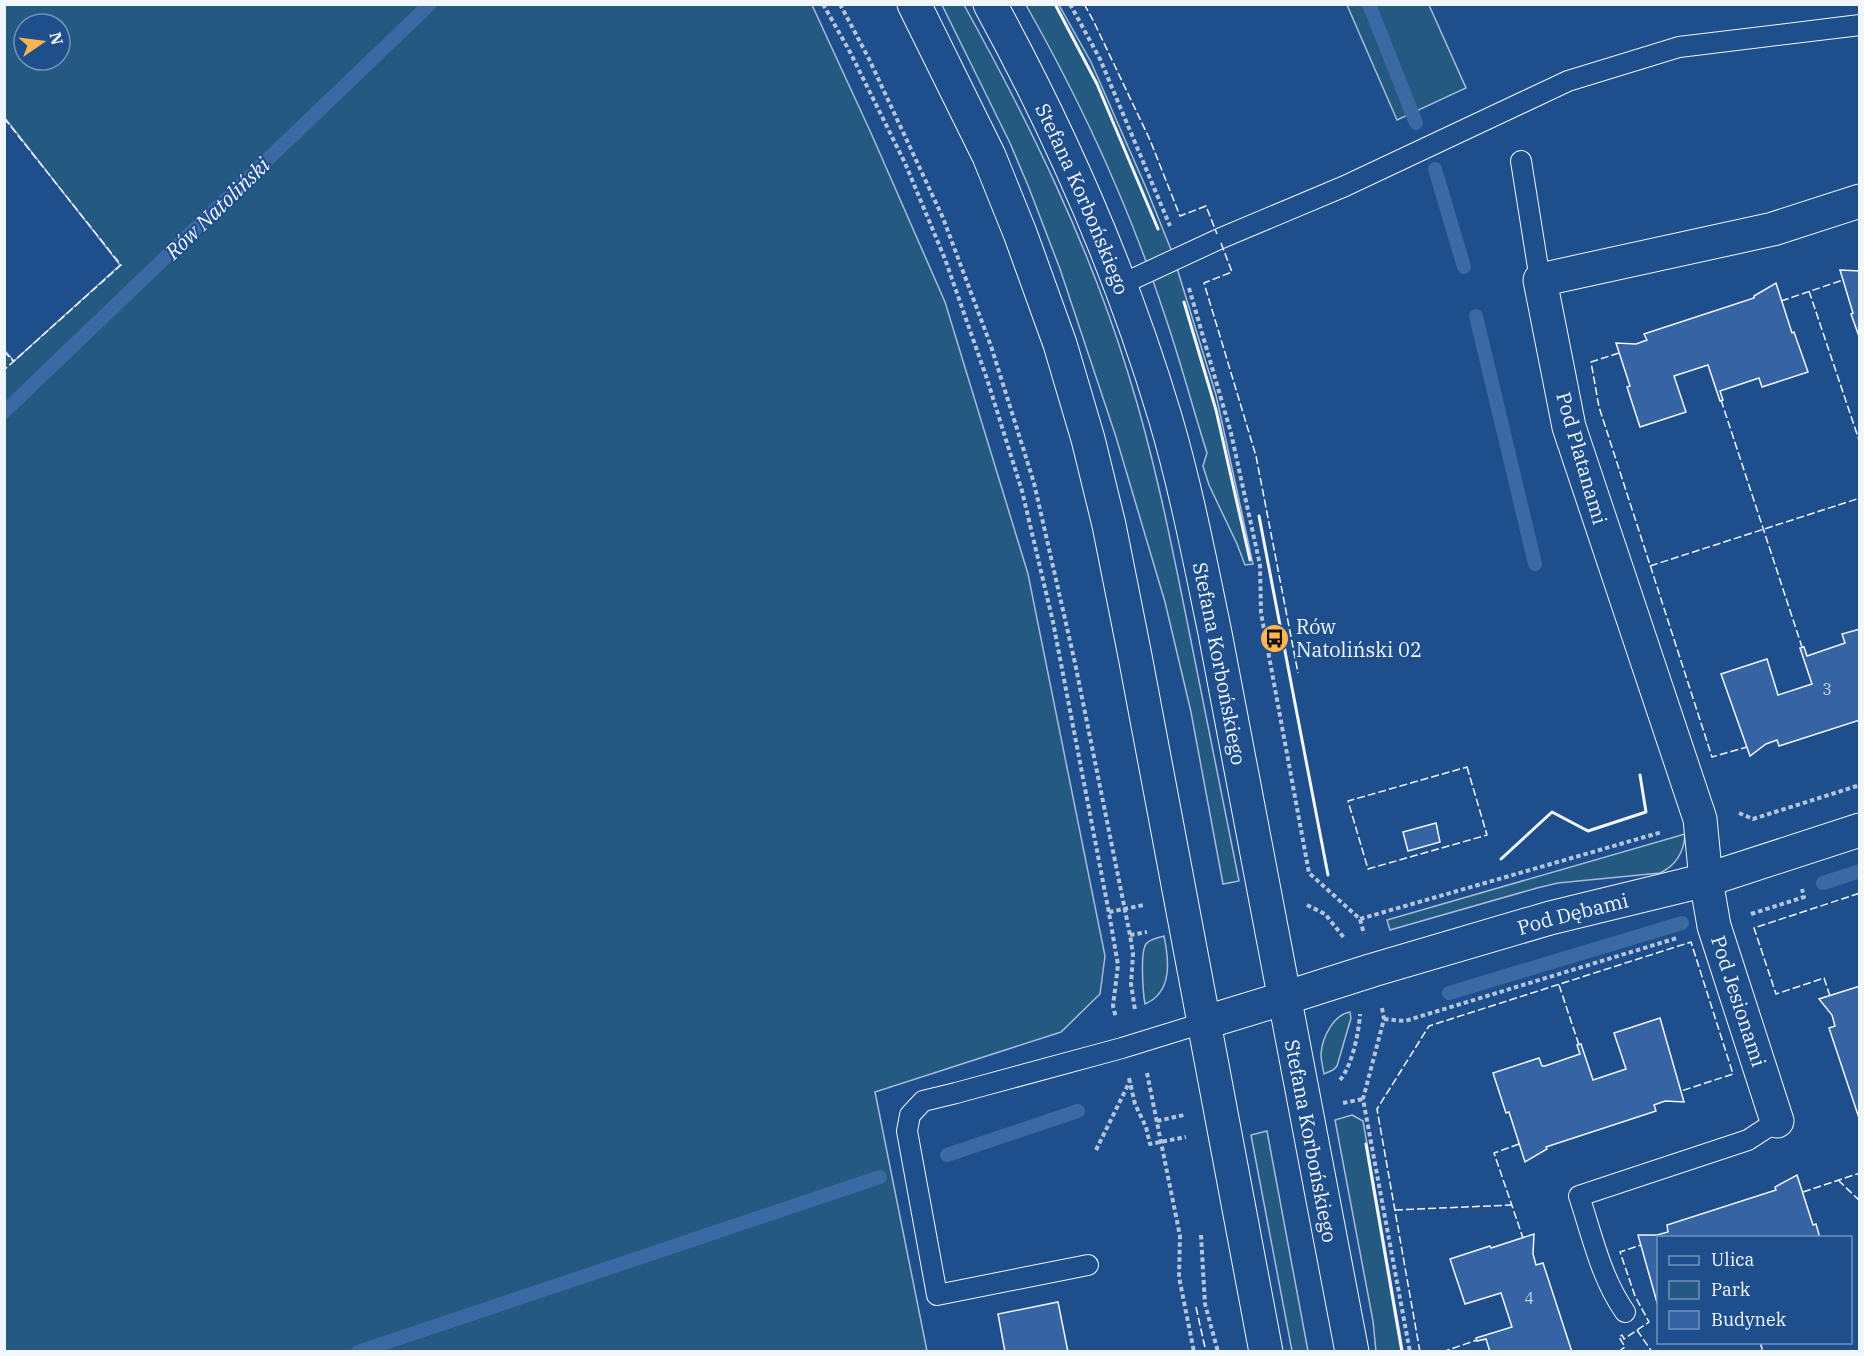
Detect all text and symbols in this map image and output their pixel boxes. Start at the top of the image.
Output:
north arrow [12,12,72,72]
text: N [45,30,68,47]
street label: Stefana Korbońskiego [1030,98,1136,298]
water label: Rów Natoliński [158,150,276,266]
street label: Pod Platanami [1550,389,1614,527]
street label: Stefana Korbońskiego [1187,560,1253,767]
place label: Rów Natoliński 02 [1296,613,1422,663]
bus stop icon: Rów Natoliński 02 [1259,622,1291,654]
house number: 3 [1822,679,1832,699]
street label: Pod Dębami [1514,886,1631,940]
street label: Pod Jesionami [1705,932,1773,1070]
street label: Stefana Korbońskiego [1279,1037,1344,1245]
legend [1657,1236,1852,1344]
text: Ulica [1711,1248,1755,1271]
text: Park [1711,1278,1751,1301]
house number: 4 [1524,1288,1534,1308]
text: Budynek [1711,1308,1787,1331]

